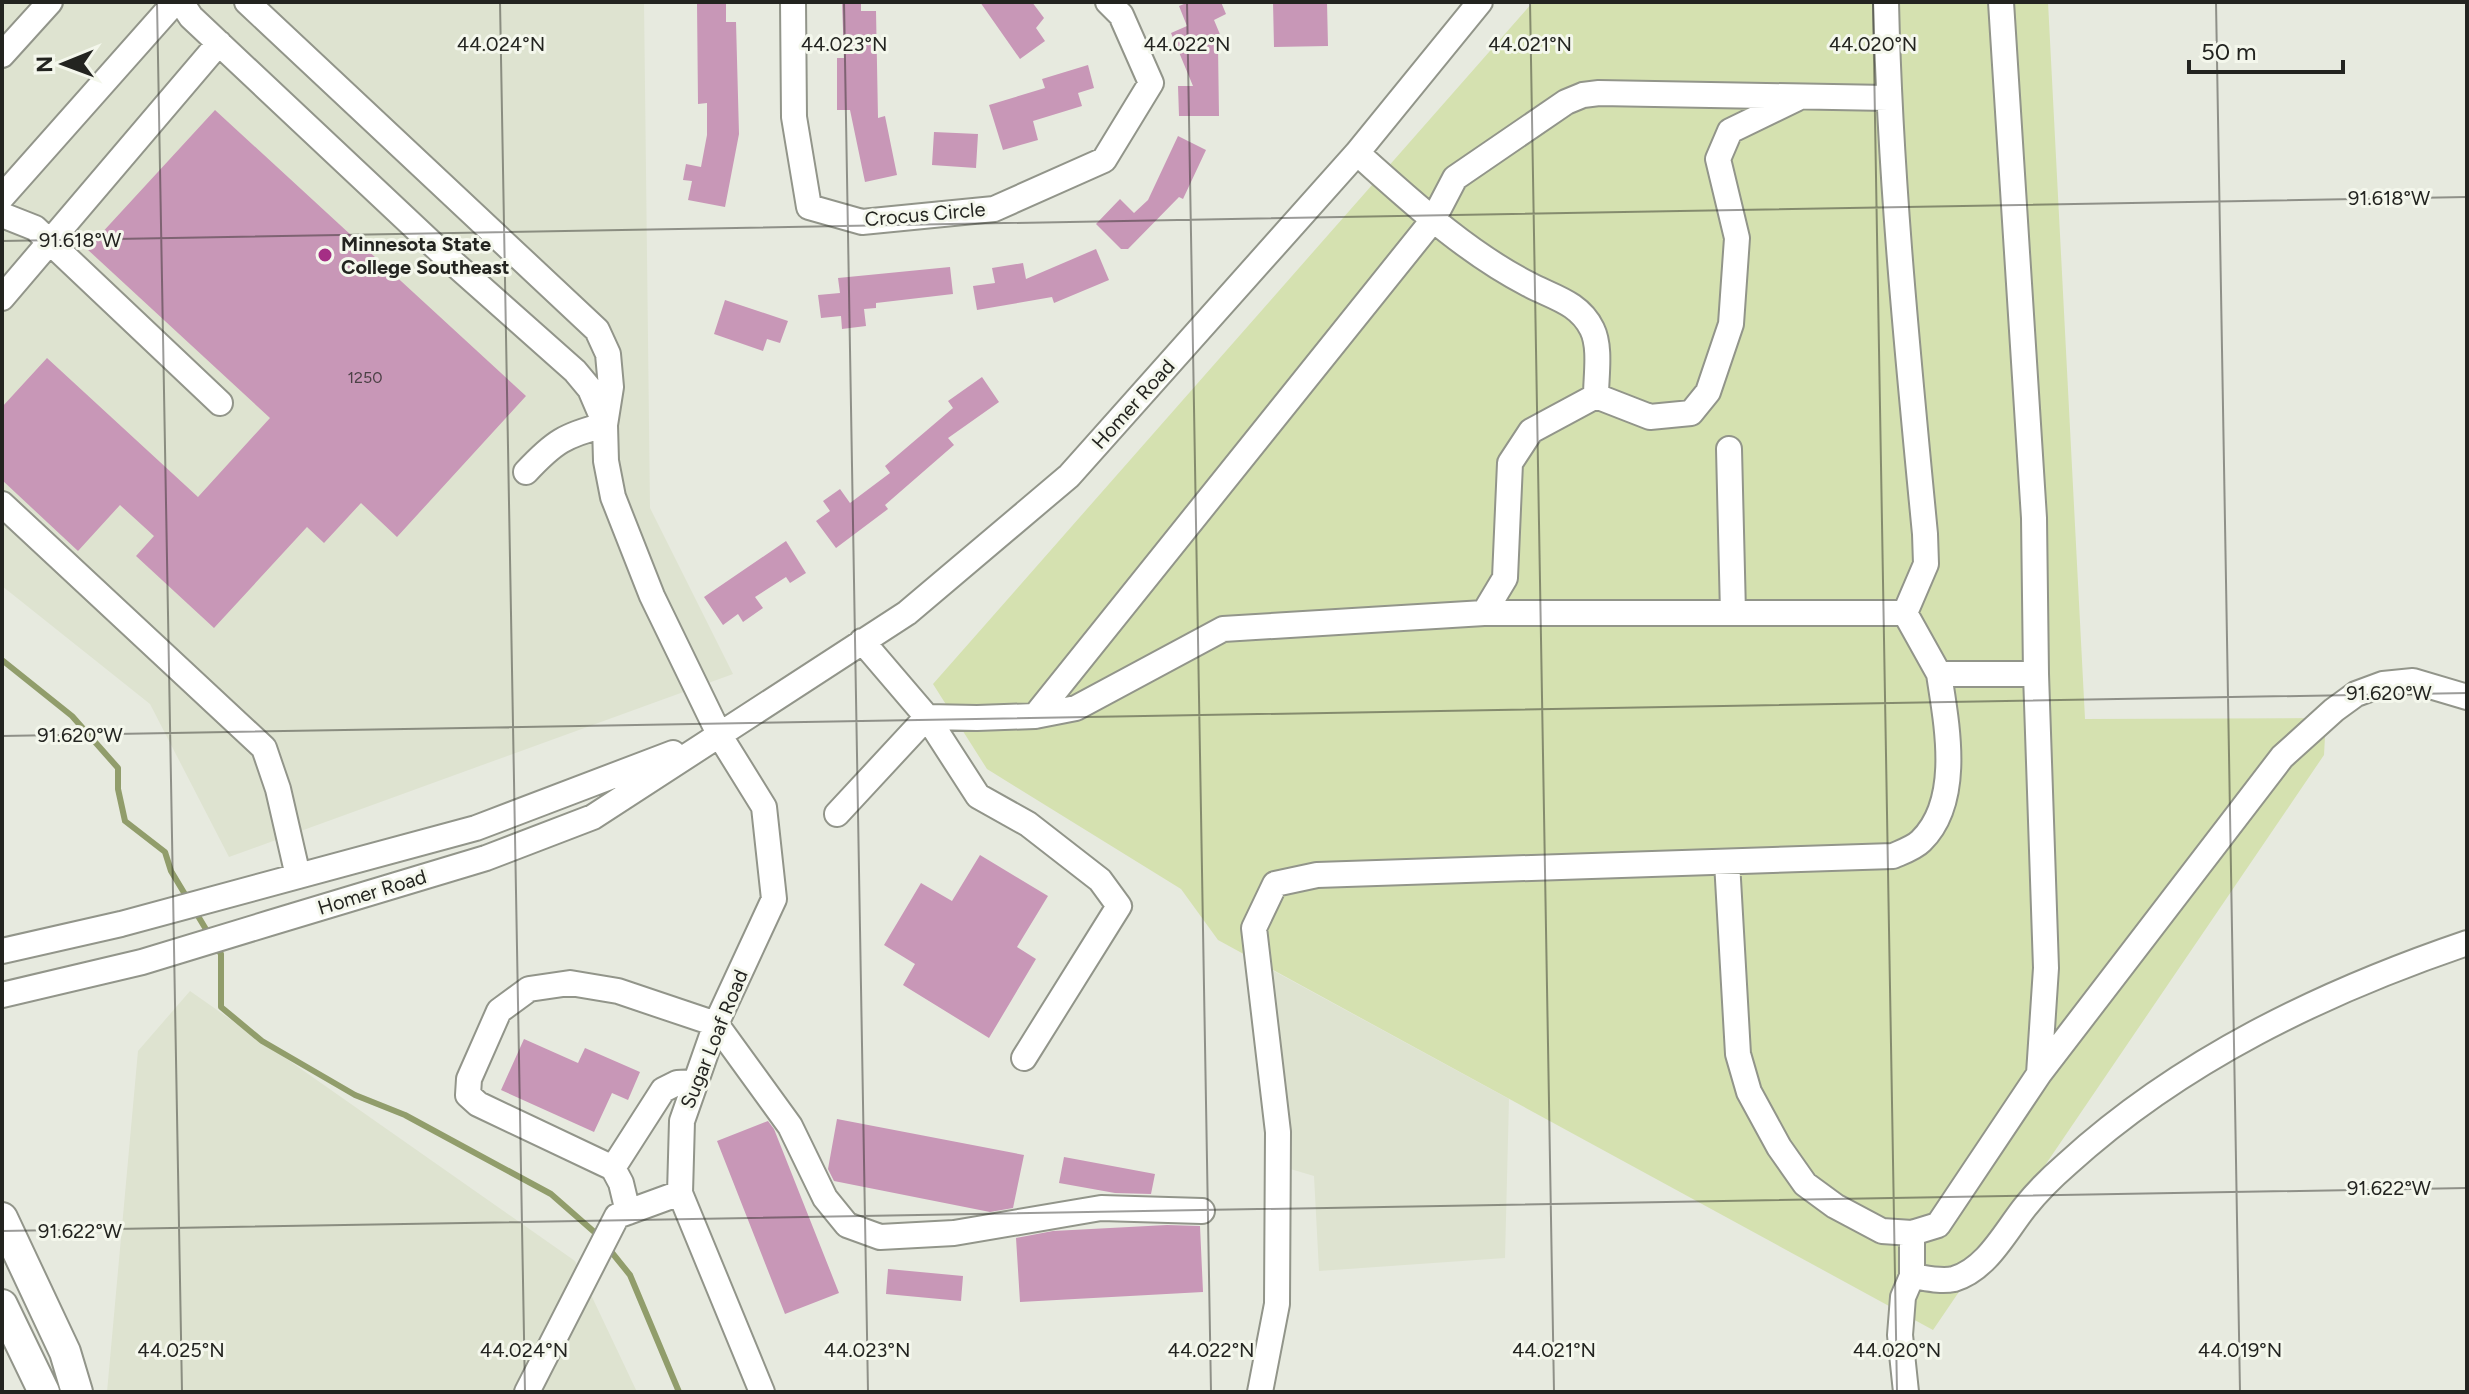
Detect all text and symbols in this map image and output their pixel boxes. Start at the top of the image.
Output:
north arrow [24,24,104,104]
scale bar [2189,24,2343,74]
text: 44.024°N [457,32,545,56]
text: 44.023°N [801,32,887,56]
text: 44.022°N [1143,32,1231,56]
text: 44.021°N [1488,32,1572,56]
text: 44.020°N [1829,32,1917,56]
text: 50 m [2201,37,2257,66]
text: N [31,56,58,73]
text: 91.618°W [2348,186,2430,210]
street label: Crocus Circle [864,197,986,231]
text: 91.618°W [39,228,121,252]
place label: Minnesota State College Southeast [341,232,510,279]
marker: Minnesota State College Southeast [316,246,334,264]
street label: Homer Road [1087,354,1179,454]
house number: 1250 [347,368,383,387]
text: 91.620°W [2346,681,2432,705]
text: 91.620°W [37,723,123,747]
street label: Homer Road [315,864,429,920]
street label: Sugar Loaf Road [675,966,753,1112]
text: 91.622°W [2347,1176,2431,1200]
text: 91.622°W [38,1219,122,1243]
text: 44.025°N [137,1338,225,1362]
text: 44.024°N [480,1338,568,1362]
text: 44.023°N [824,1338,910,1362]
text: 44.022°N [1167,1338,1255,1362]
text: 44.021°N [1512,1338,1596,1362]
text: 44.020°N [1853,1338,1941,1362]
text: 44.019°N [2198,1338,2282,1362]

